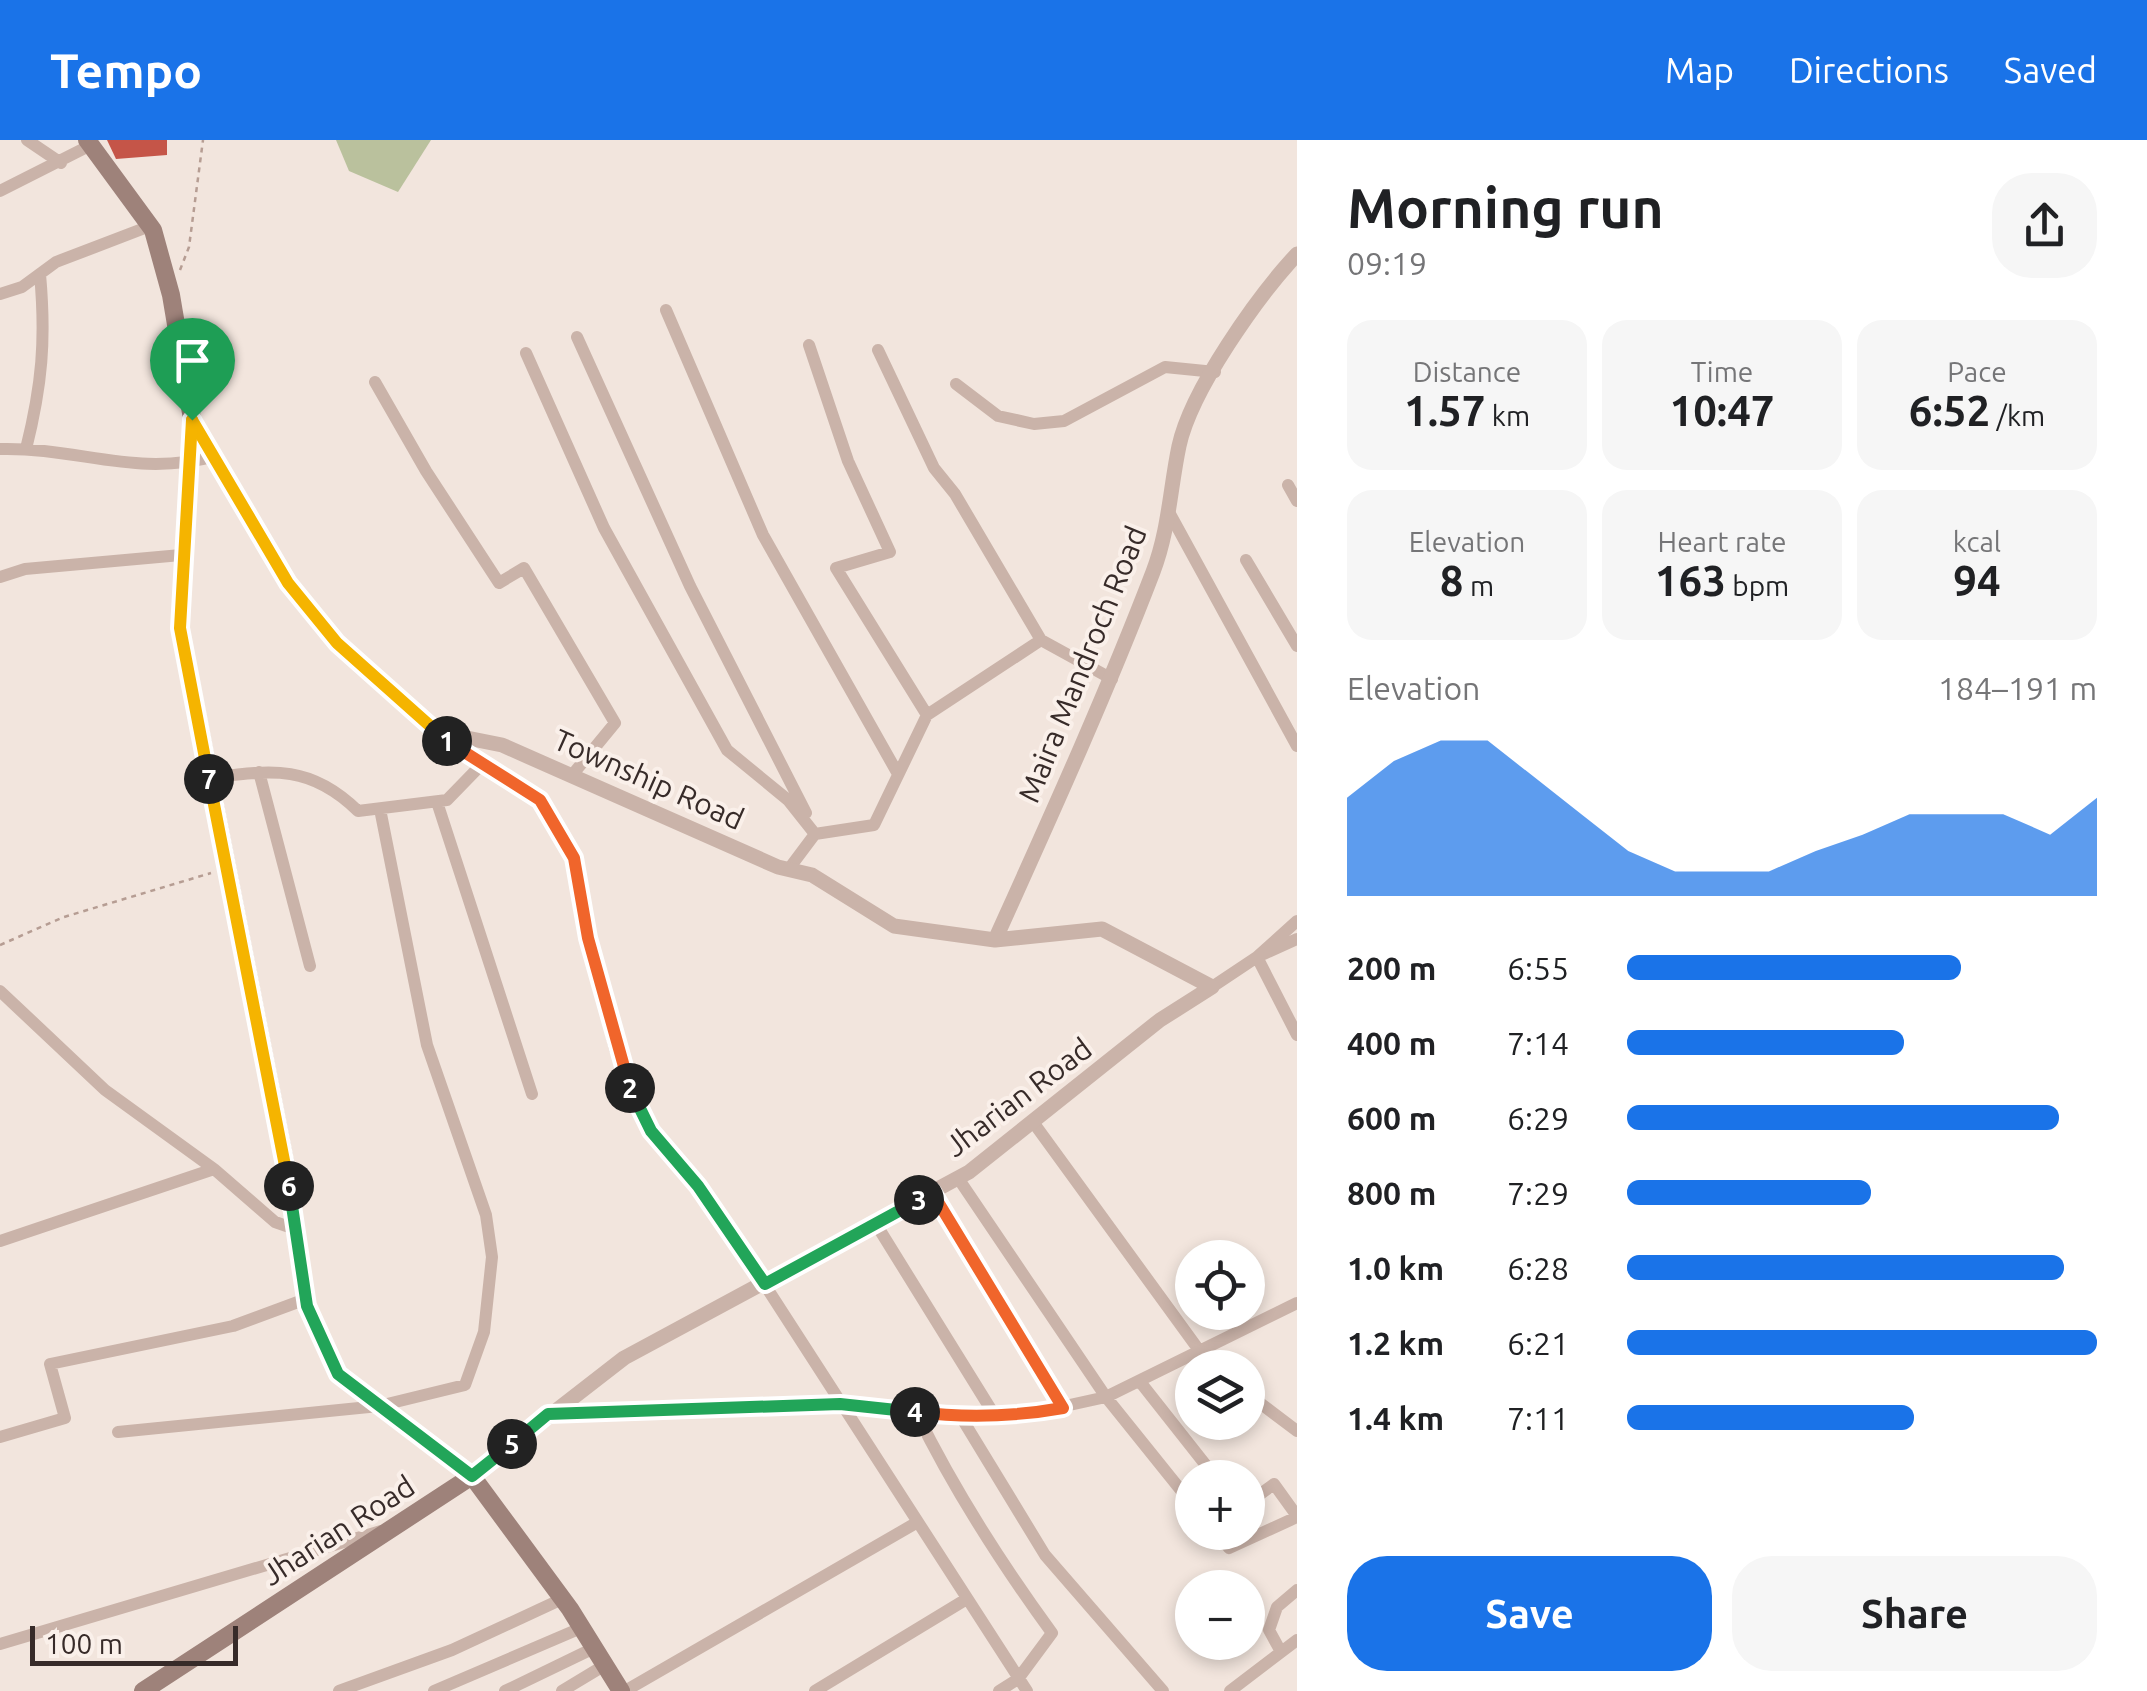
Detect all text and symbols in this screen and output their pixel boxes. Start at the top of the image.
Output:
text: Tempo [50,43,202,97]
text: Map [1665,50,1734,90]
text: Directions [1789,50,1949,90]
text: Saved [2004,50,2097,90]
button: share [1992,173,2097,278]
text: Morning run [1347,177,1664,238]
text: 09:19 [1347,245,1427,281]
pin [150,318,235,421]
icon: arrive [165,333,220,388]
text: Distance [1413,356,1521,387]
text: Time [1691,356,1753,387]
text: Pace [1947,356,2007,387]
text: 1.57 [1404,387,1485,434]
text: 10:47 [1669,387,1775,434]
text: 6:52 [1909,387,1990,434]
text: km [1485,400,1530,431]
text: /km [1990,400,2045,431]
street label: Maira Mandroch Road [1011,521,1153,807]
text: Elevation [1409,526,1525,557]
text: Heart rate [1658,526,1786,557]
text: kcal [1953,526,2001,557]
text: 8 [1440,557,1464,604]
text: 163 [1655,557,1726,604]
text: 94 [1953,557,2001,604]
text: m [1464,570,1494,601]
text: bpm [1726,570,1789,601]
text: Elevation [1347,670,1480,706]
text: 184–191 m [1938,670,2097,706]
pin: 1 [422,716,472,766]
street label: Township Road [549,722,749,836]
text: 1 [439,725,455,756]
pin: 7 [184,754,234,804]
text: 7 [201,763,217,794]
text: 200 m [1347,950,1436,986]
text: 6:55 [1507,950,1569,986]
text: 400 m [1347,1025,1436,1061]
text: 7:14 [1507,1025,1569,1061]
street label: Jharian Road [938,1031,1098,1163]
pin: 2 [605,1063,655,1113]
text: 2 [622,1072,638,1103]
text: 600 m [1347,1100,1436,1136]
text: 6:29 [1507,1100,1569,1136]
pin: 6 [264,1161,314,1211]
text: 6 [281,1170,297,1201]
pin: 3 [894,1175,944,1225]
text: 800 m [1347,1175,1436,1211]
text: 7:29 [1507,1175,1569,1211]
text: 3 [911,1184,927,1215]
map controls [1175,1240,1265,1660]
button: locate [1175,1240,1265,1330]
text: 1.0 km [1347,1250,1444,1286]
text: 6:28 [1507,1250,1569,1286]
text: 1.2 km [1347,1325,1444,1361]
text: 6:21 [1507,1325,1569,1361]
button: layers [1175,1350,1265,1440]
pin: 4 [890,1387,940,1437]
text: 4 [907,1396,923,1427]
text: 1.4 km [1347,1400,1444,1436]
text: 7:11 [1507,1400,1569,1436]
pin: 5 [487,1419,537,1469]
text: 5 [504,1428,520,1459]
button: + [1175,1460,1265,1550]
street label: Jharian Road [256,1468,420,1592]
button: Save [1347,1556,1712,1671]
button: Share [1732,1556,2097,1671]
button: − [1175,1570,1265,1660]
scale bar [30,1621,238,1666]
text: 100 m [45,1628,123,1659]

